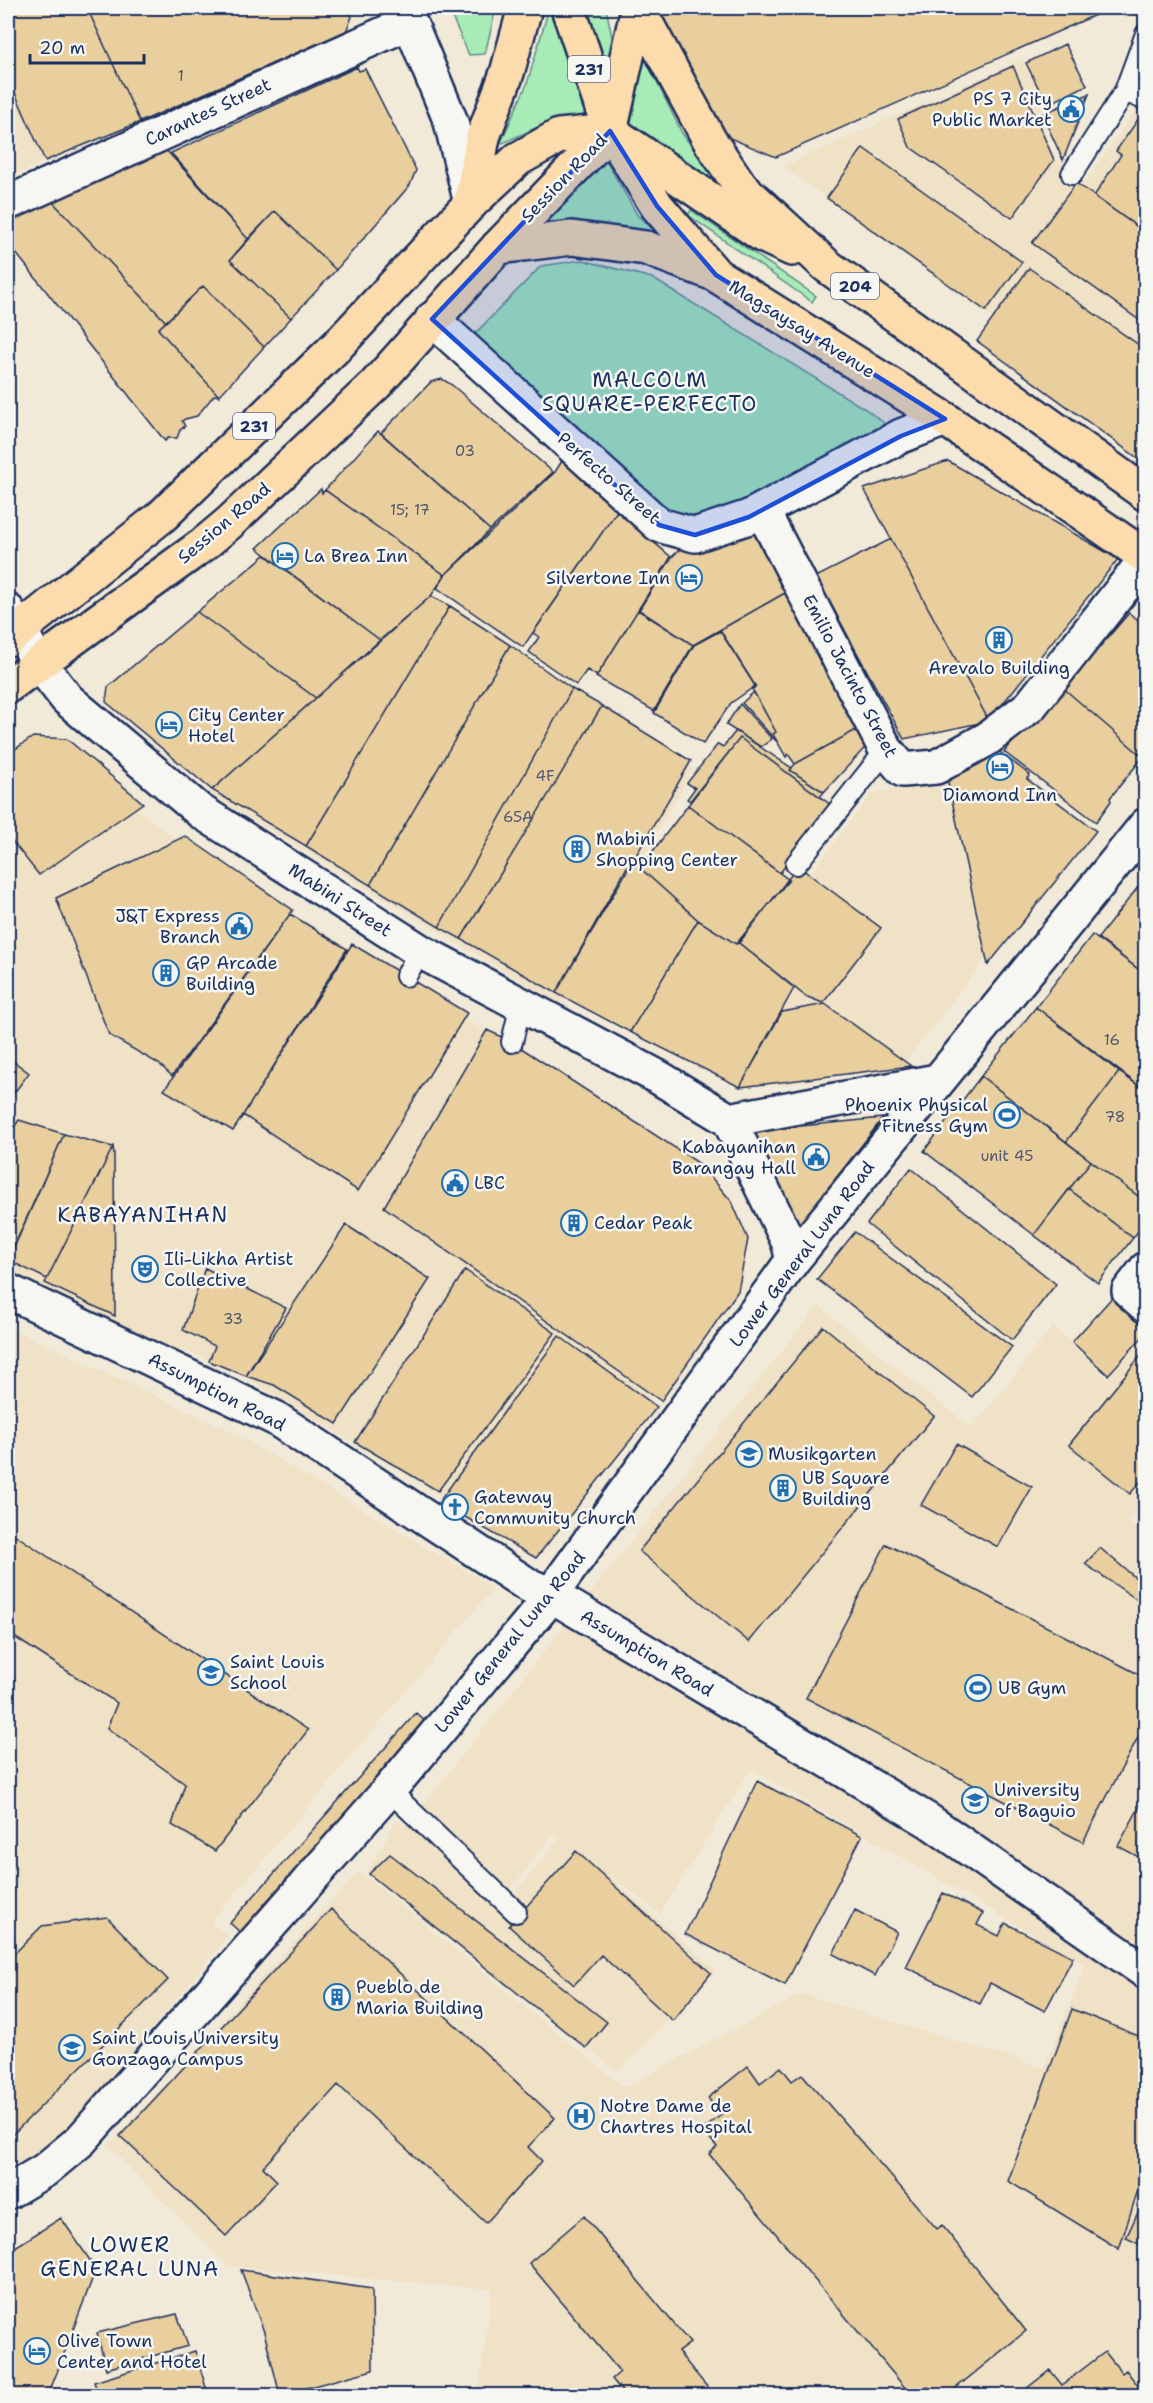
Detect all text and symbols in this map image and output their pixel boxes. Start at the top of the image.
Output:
scale bar [30,27,144,65]
text: 20 m [39,36,85,60]
road number: 231 [568,56,610,82]
house number: 1 [178,66,184,86]
street label: Carantes Street [141,72,275,152]
place label: PS 7 City Public Market [932,87,1052,132]
public building icon: PS 7 City Public Market [1056,94,1086,124]
street label: Session Road [516,128,612,228]
road number: 204 [831,273,879,299]
street label: Magsaysay Avenue [724,274,880,384]
district label: MALCOLM SQUARE-PERFECTO [542,366,758,418]
road number: 231 [233,413,275,439]
street label: Perfecto Street [552,427,666,530]
house number: 03 [455,441,475,461]
street label: Session Road [172,477,276,569]
house number: 15; 17 [390,500,430,520]
hotel icon: La Brea Inn [270,541,300,571]
place label: La Brea Inn [304,544,408,568]
hotel icon: Silvertone Inn [674,563,704,593]
place label: Silvertone Inn [546,566,670,590]
street label: Emilio Jacinto Street [797,590,903,762]
building icon: Arevalo Building [984,625,1014,655]
place label: Arevalo Building [928,656,1070,680]
place label: City Center Hotel [188,703,285,748]
hotel icon: City Center Hotel [154,710,184,740]
hotel icon: Diamond Inn [985,752,1015,782]
house number: 4F [536,766,555,786]
place label: Diamond Inn [943,783,1057,807]
house number: 65A [503,807,533,827]
place label: Mabini Shopping Center [596,827,738,872]
building icon: Mabini Shopping Center [562,834,592,864]
street label: Mabini Street [284,858,396,942]
place label: J&T Express Branch [115,904,220,949]
public building icon: J&T Express Branch [224,911,254,941]
place label: GP Arcade Building [186,951,278,996]
building icon: GP Arcade Building [151,958,181,988]
house number: 16 [1104,1030,1120,1050]
place label: Phoenix Physical Fitness Gym [845,1093,989,1138]
sports icon: Phoenix Physical Fitness Gym [992,1100,1022,1130]
house number: 78 [1105,1107,1125,1127]
place label: Kabayanihan Barangay Hall [672,1135,797,1180]
public building icon: Kabayanihan Barangay Hall [801,1142,831,1172]
house number: unit 45 [981,1146,1033,1166]
street label: Lower General Luna Road [724,1156,880,1352]
public building icon: LBC [440,1168,470,1198]
place label: LBC [474,1171,505,1195]
district label: KABAYANIHAN [57,1201,229,1229]
building icon: Cedar Peak [559,1208,589,1238]
place label: Cedar Peak [594,1211,693,1235]
place label: Ili-Likha Artist Collective [164,1247,294,1292]
theatre icon: Ili-Likha Artist Collective [130,1254,160,1284]
house number: 33 [223,1309,243,1329]
street label: Assumption Road [144,1347,290,1437]
school or university icon: Musikgarten [734,1439,764,1469]
place label: Musikgarten [768,1442,877,1466]
place label: UB Square Building [802,1466,890,1511]
building icon: UB Square Building [768,1473,798,1503]
place label: Gateway Community Church [474,1485,636,1530]
church icon: Gateway Community Church [440,1492,470,1522]
street label: Lower General Luna Road [429,1546,591,1738]
street label: Assumption Road [576,1604,718,1702]
place label: Saint Louis School [230,1650,325,1695]
school or university icon: Saint Louis School [196,1657,226,1687]
sports icon: UB Gym [963,1673,993,1703]
place label: UB Gym [998,1676,1066,1700]
place label: University of Baguio [994,1778,1080,1823]
school or university icon: University of Baguio [960,1785,990,1815]
place label: Pueblo de Maria Building [356,1975,483,2020]
building icon: Pueblo de Maria Building [322,1982,352,2012]
place label: Saint Louis University Gonzaga Campus [92,2026,279,2071]
school or university icon: Saint Louis University Gonzaga Campus [57,2033,87,2063]
place label: Notre Dame de Chartres Hospital [600,2094,753,2139]
hospital icon: Notre Dame de Chartres Hospital [566,2101,596,2131]
district label: LOWER GENERAL LUNA [40,2231,220,2283]
place label: Olive Town Center and Hotel [57,2329,207,2374]
hotel icon: Olive Town Center and Hotel [22,2336,52,2366]

